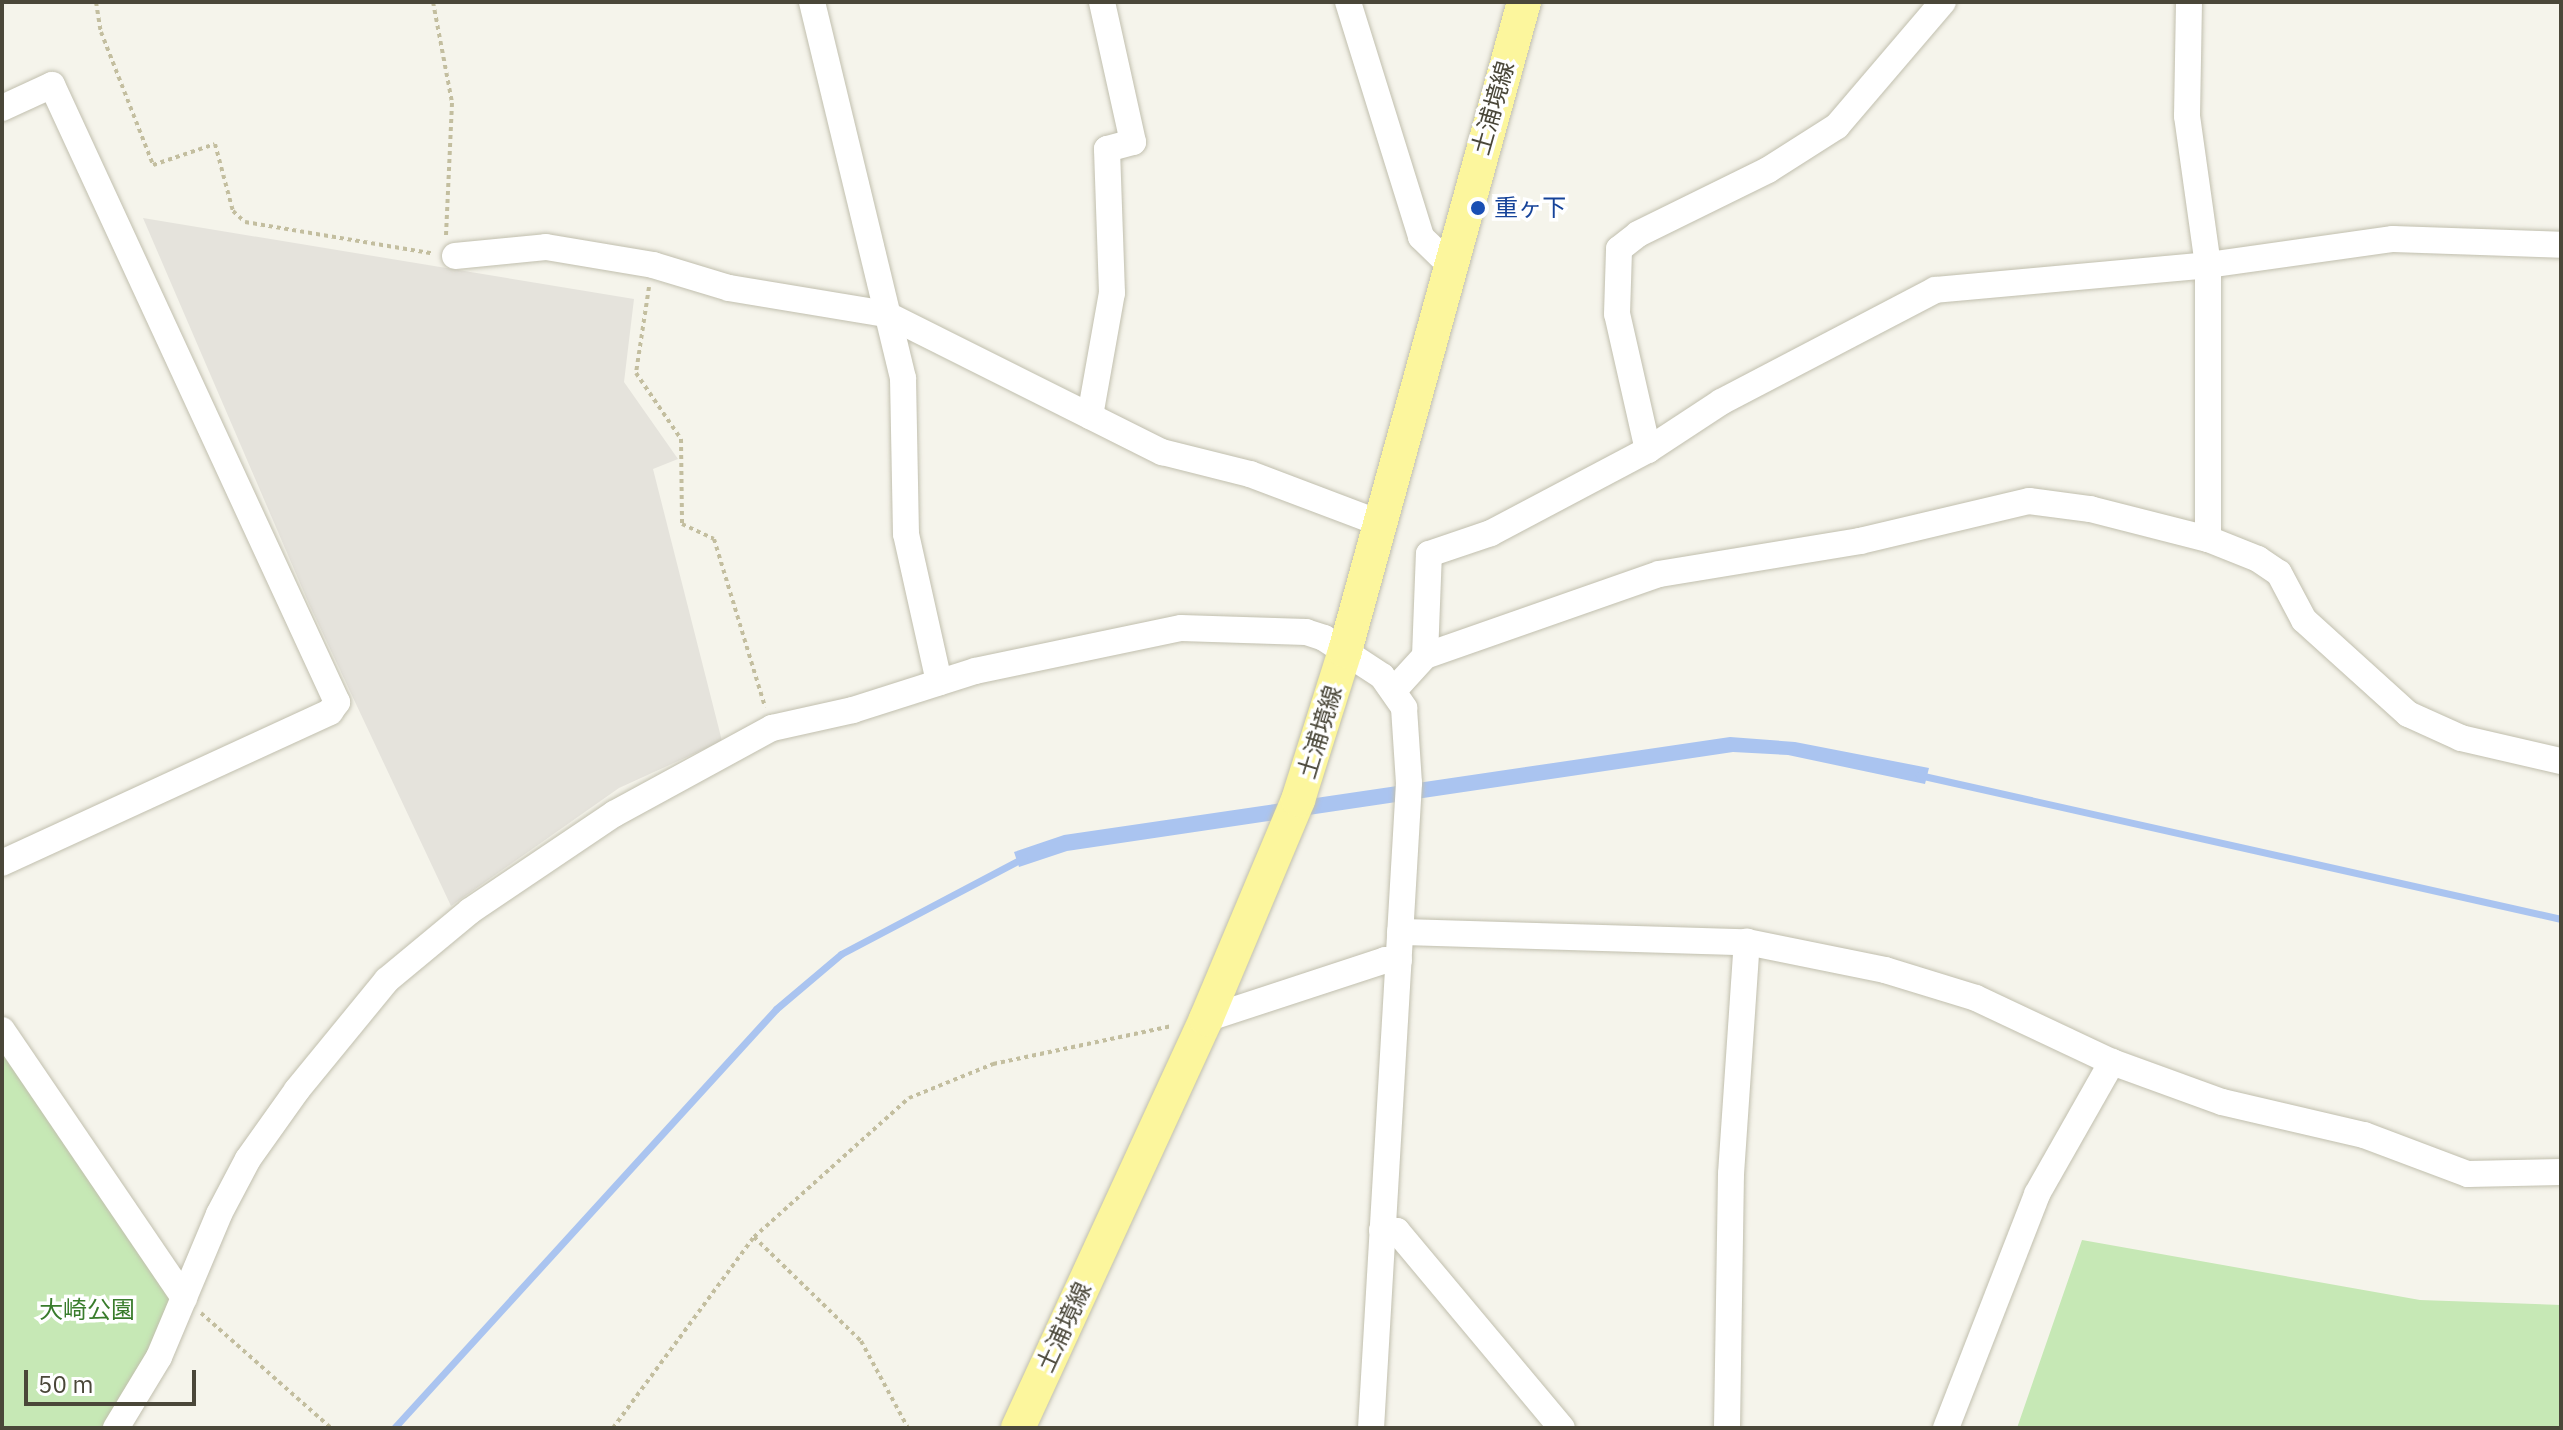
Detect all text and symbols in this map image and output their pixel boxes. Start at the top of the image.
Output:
street label: 土浦境線 [1466,58,1520,158]
place label: 重ヶ下 [1494,194,1566,222]
marker: 重ヶ下 [1469,199,1487,217]
street label: 土浦境線 [1292,682,1348,782]
street label: 土浦境線 [1031,1277,1097,1377]
park label: 大崎公園 [39,1296,135,1324]
scale bar [28,1354,200,1404]
text: 50 m [38,1368,93,1400]

